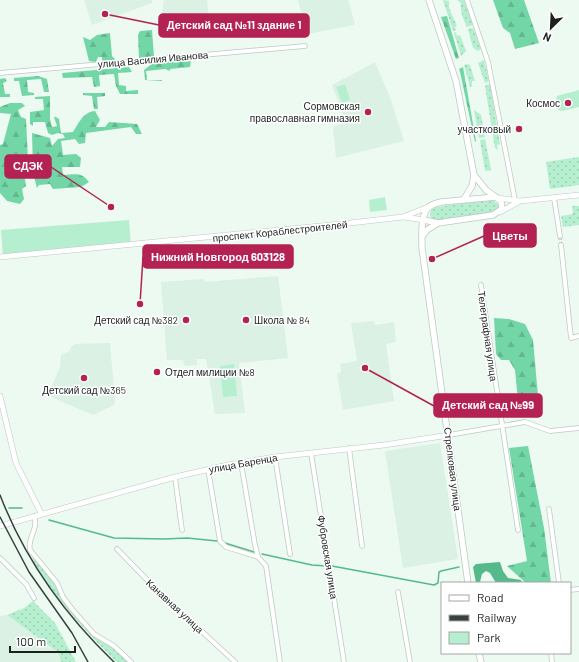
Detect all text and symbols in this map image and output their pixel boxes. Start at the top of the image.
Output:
north arrow [531,8,571,48]
callout: Детский сад №11 здание 1 [159,14,309,37]
text: Детский сад №11 здание 1 [167,18,301,31]
text: N [541,30,553,45]
street label: улица Василия Иванова [97,48,209,70]
place label: Космос [526,97,560,109]
marker: Космос [563,98,573,108]
place label: Сормовская православная гимназия [250,100,360,124]
marker: Сормовская православная гимназия [363,107,373,117]
place label: участковый [458,123,511,135]
marker: участковый [514,124,524,134]
callout: СДЭК [5,155,51,178]
text: СДЭК [13,159,43,172]
street label: проспект Кораблестроителей [212,218,348,244]
callout: Цветы [484,224,536,247]
text: Цветы [492,229,528,242]
callout: Нижний Новгород 603128 [143,245,293,268]
text: Нижний Новгород 603128 [151,250,285,263]
street label: Телеграфная улица [476,290,500,382]
place label: Детский сад №382 [94,314,178,326]
place label: Школа № 84 [254,314,310,326]
marker: Детский сад №382 [181,315,191,325]
marker: Школа № 84 [241,315,251,325]
place label: Отдел милиции №8 [165,366,255,378]
marker: Отдел милиции №8 [152,367,162,377]
marker: Детский сад №365 [79,373,89,383]
place label: Детский сад №365 [42,384,126,396]
callout: Детский сад №99 [434,394,542,417]
text: Детский сад №99 [442,398,534,411]
street label: Стрелковая улица [442,427,464,512]
street label: улица Баренца [208,451,279,475]
street label: Фубровская улица [315,514,341,600]
street label: Канавная улица [144,576,206,636]
legend [441,582,571,654]
text: Road [477,590,504,604]
text: Railway [477,610,517,624]
scale bar [10,628,75,654]
text: Park [477,630,501,644]
text: 100 m [16,634,46,648]

